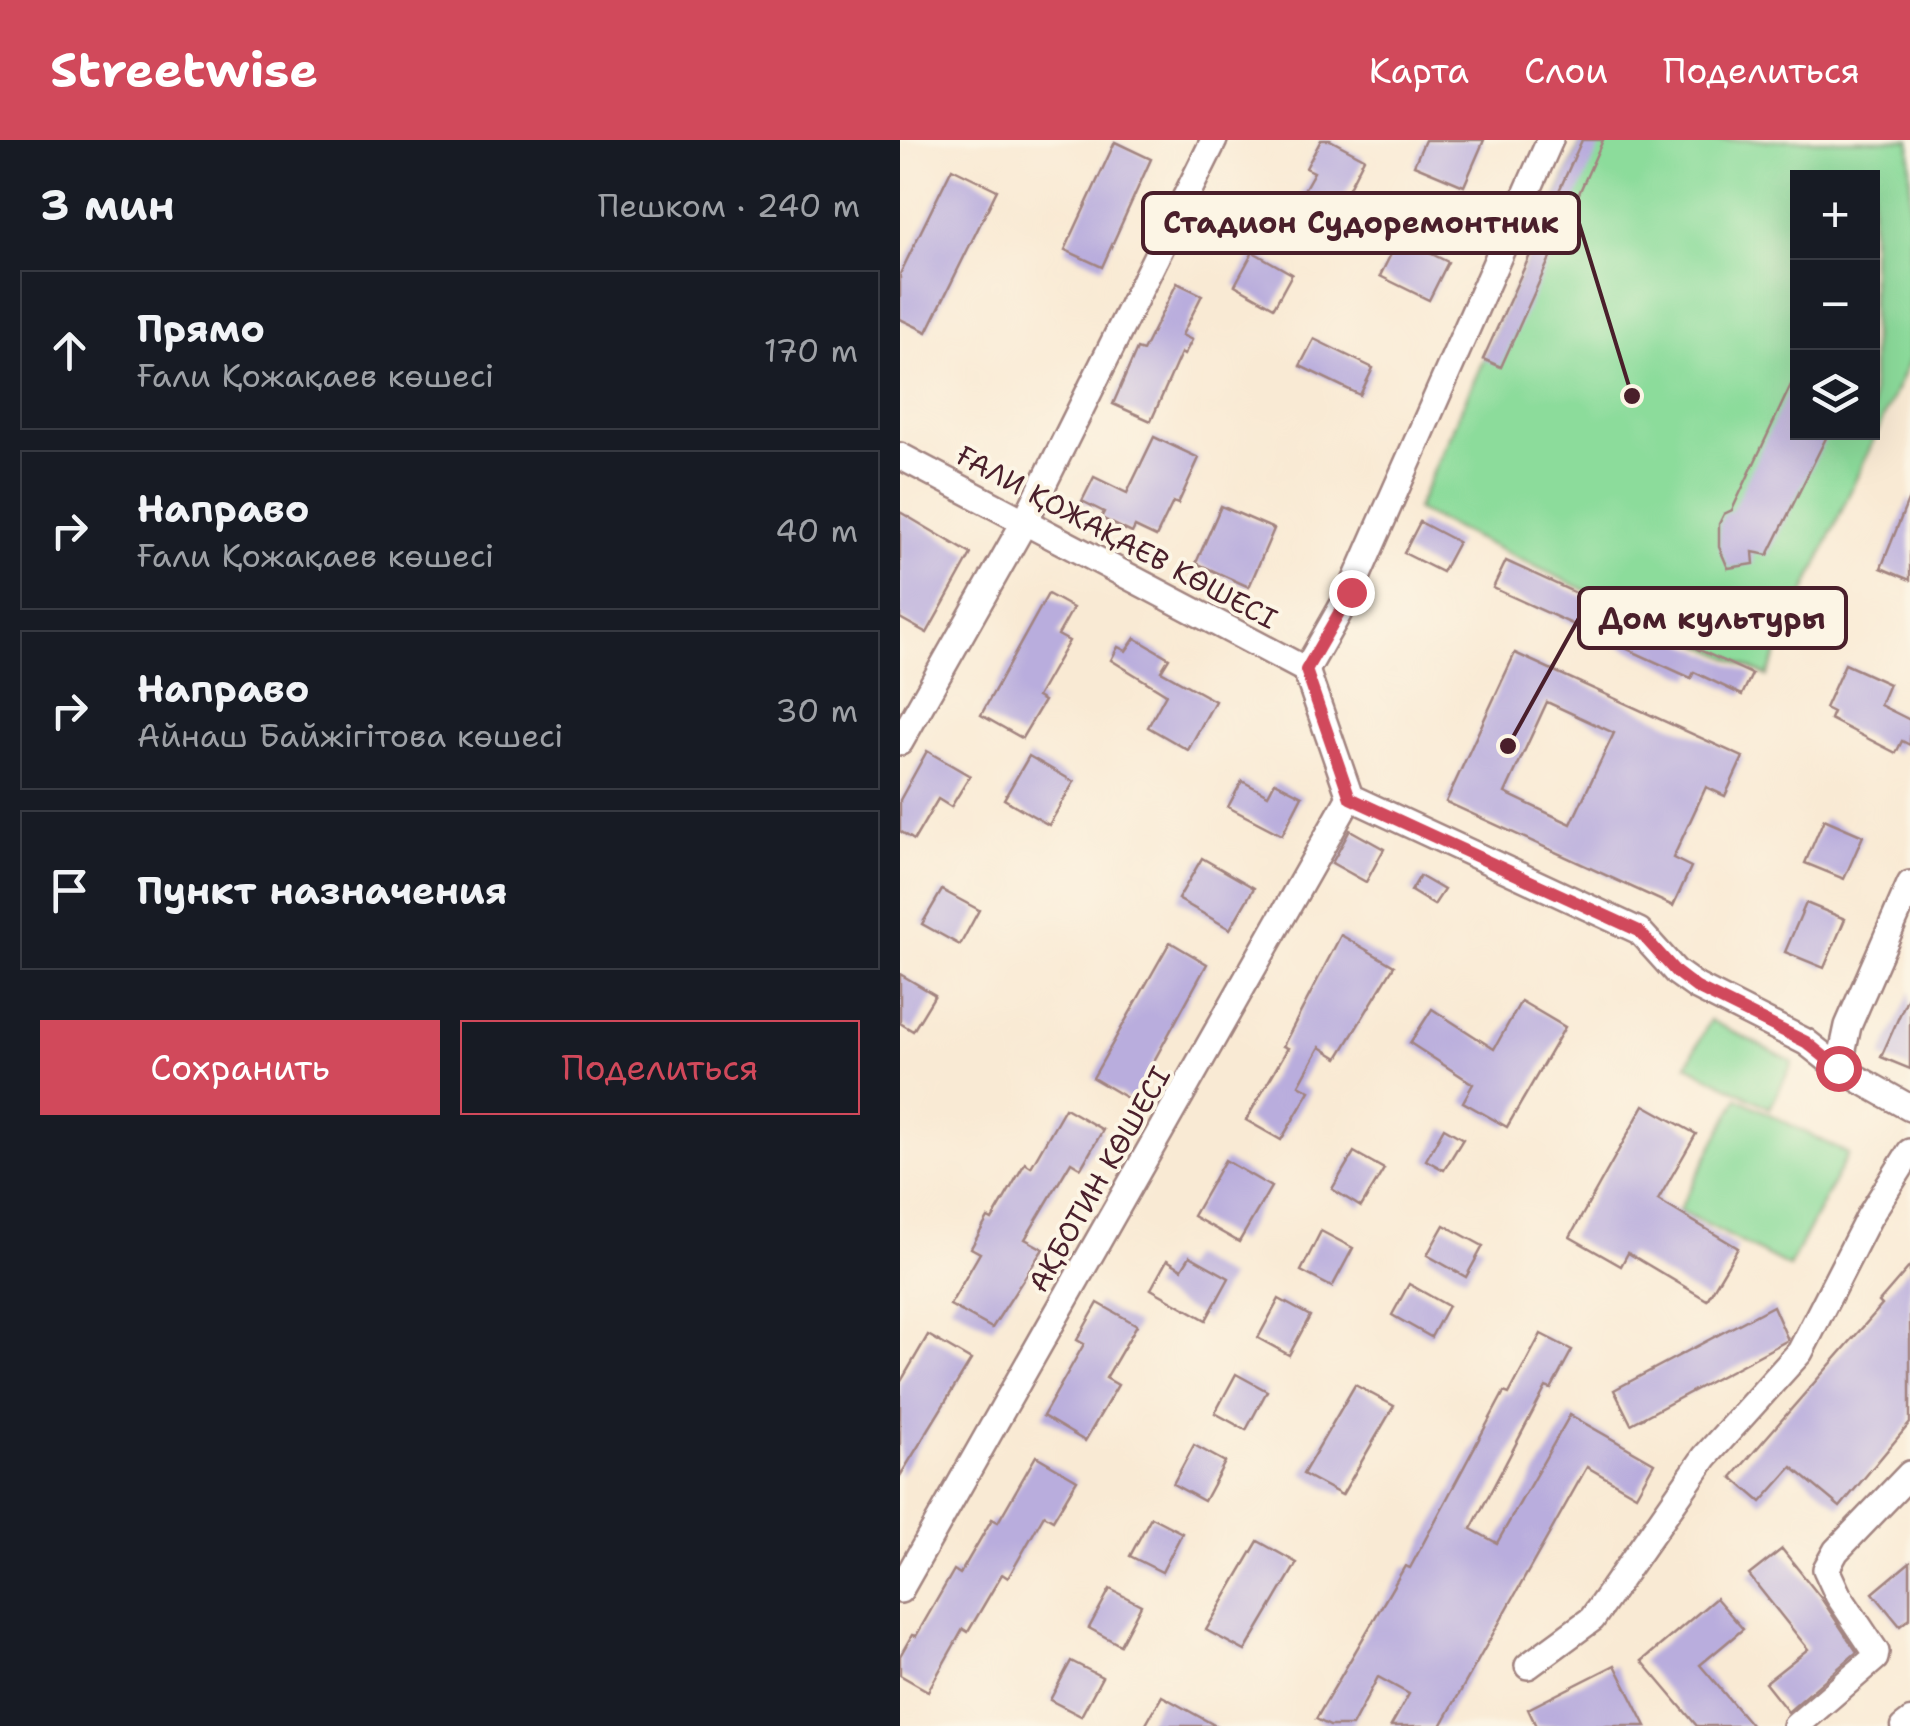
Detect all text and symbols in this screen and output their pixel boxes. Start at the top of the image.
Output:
text: Streetwise [50,38,318,102]
text: Карта [1369,47,1469,94]
text: Слои [1524,47,1608,94]
text: Поделиться [1663,47,1860,94]
map controls [1790,170,1880,440]
button: + [1790,170,1880,260]
text: 3 мин [40,177,175,233]
text: Пешком · 240 m [598,184,860,227]
callout: Стадион Судоремонтник [1143,193,1579,253]
text: Стадион Судоремонтник [1163,202,1559,243]
button: − [1790,260,1880,350]
text: Прямо [137,303,265,354]
icon: ahead [42,323,97,378]
text: 170 m [764,329,858,372]
button: layers [1790,350,1880,440]
text: Ғали Қожақаев көшесі [137,354,494,397]
street label: ҒАЛИ ҚОЖАҚАЕВ КӨШЕСІ [950,436,1284,638]
text: Направо [137,483,310,534]
icon: right [42,503,97,558]
text: 40 m [775,509,858,552]
text: Ғали Қожақаев көшесі [137,534,494,577]
route end [1329,570,1375,616]
callout: Дом культуры [1579,588,1846,648]
text: Дом культуры [1599,598,1825,639]
text: Направо [137,663,310,714]
icon: right [42,683,97,738]
text: 30 m [775,689,858,732]
text: Айнаш Байжігітова көшесі [137,714,563,757]
icon: arrive [42,863,97,918]
text: Пункт назначения [137,865,507,916]
button: Сохранить [40,1020,440,1115]
button: Поделиться [460,1020,860,1115]
route start [1816,1046,1862,1092]
street label: АҚБОТИН КӨШЕСІ [1019,1059,1179,1299]

